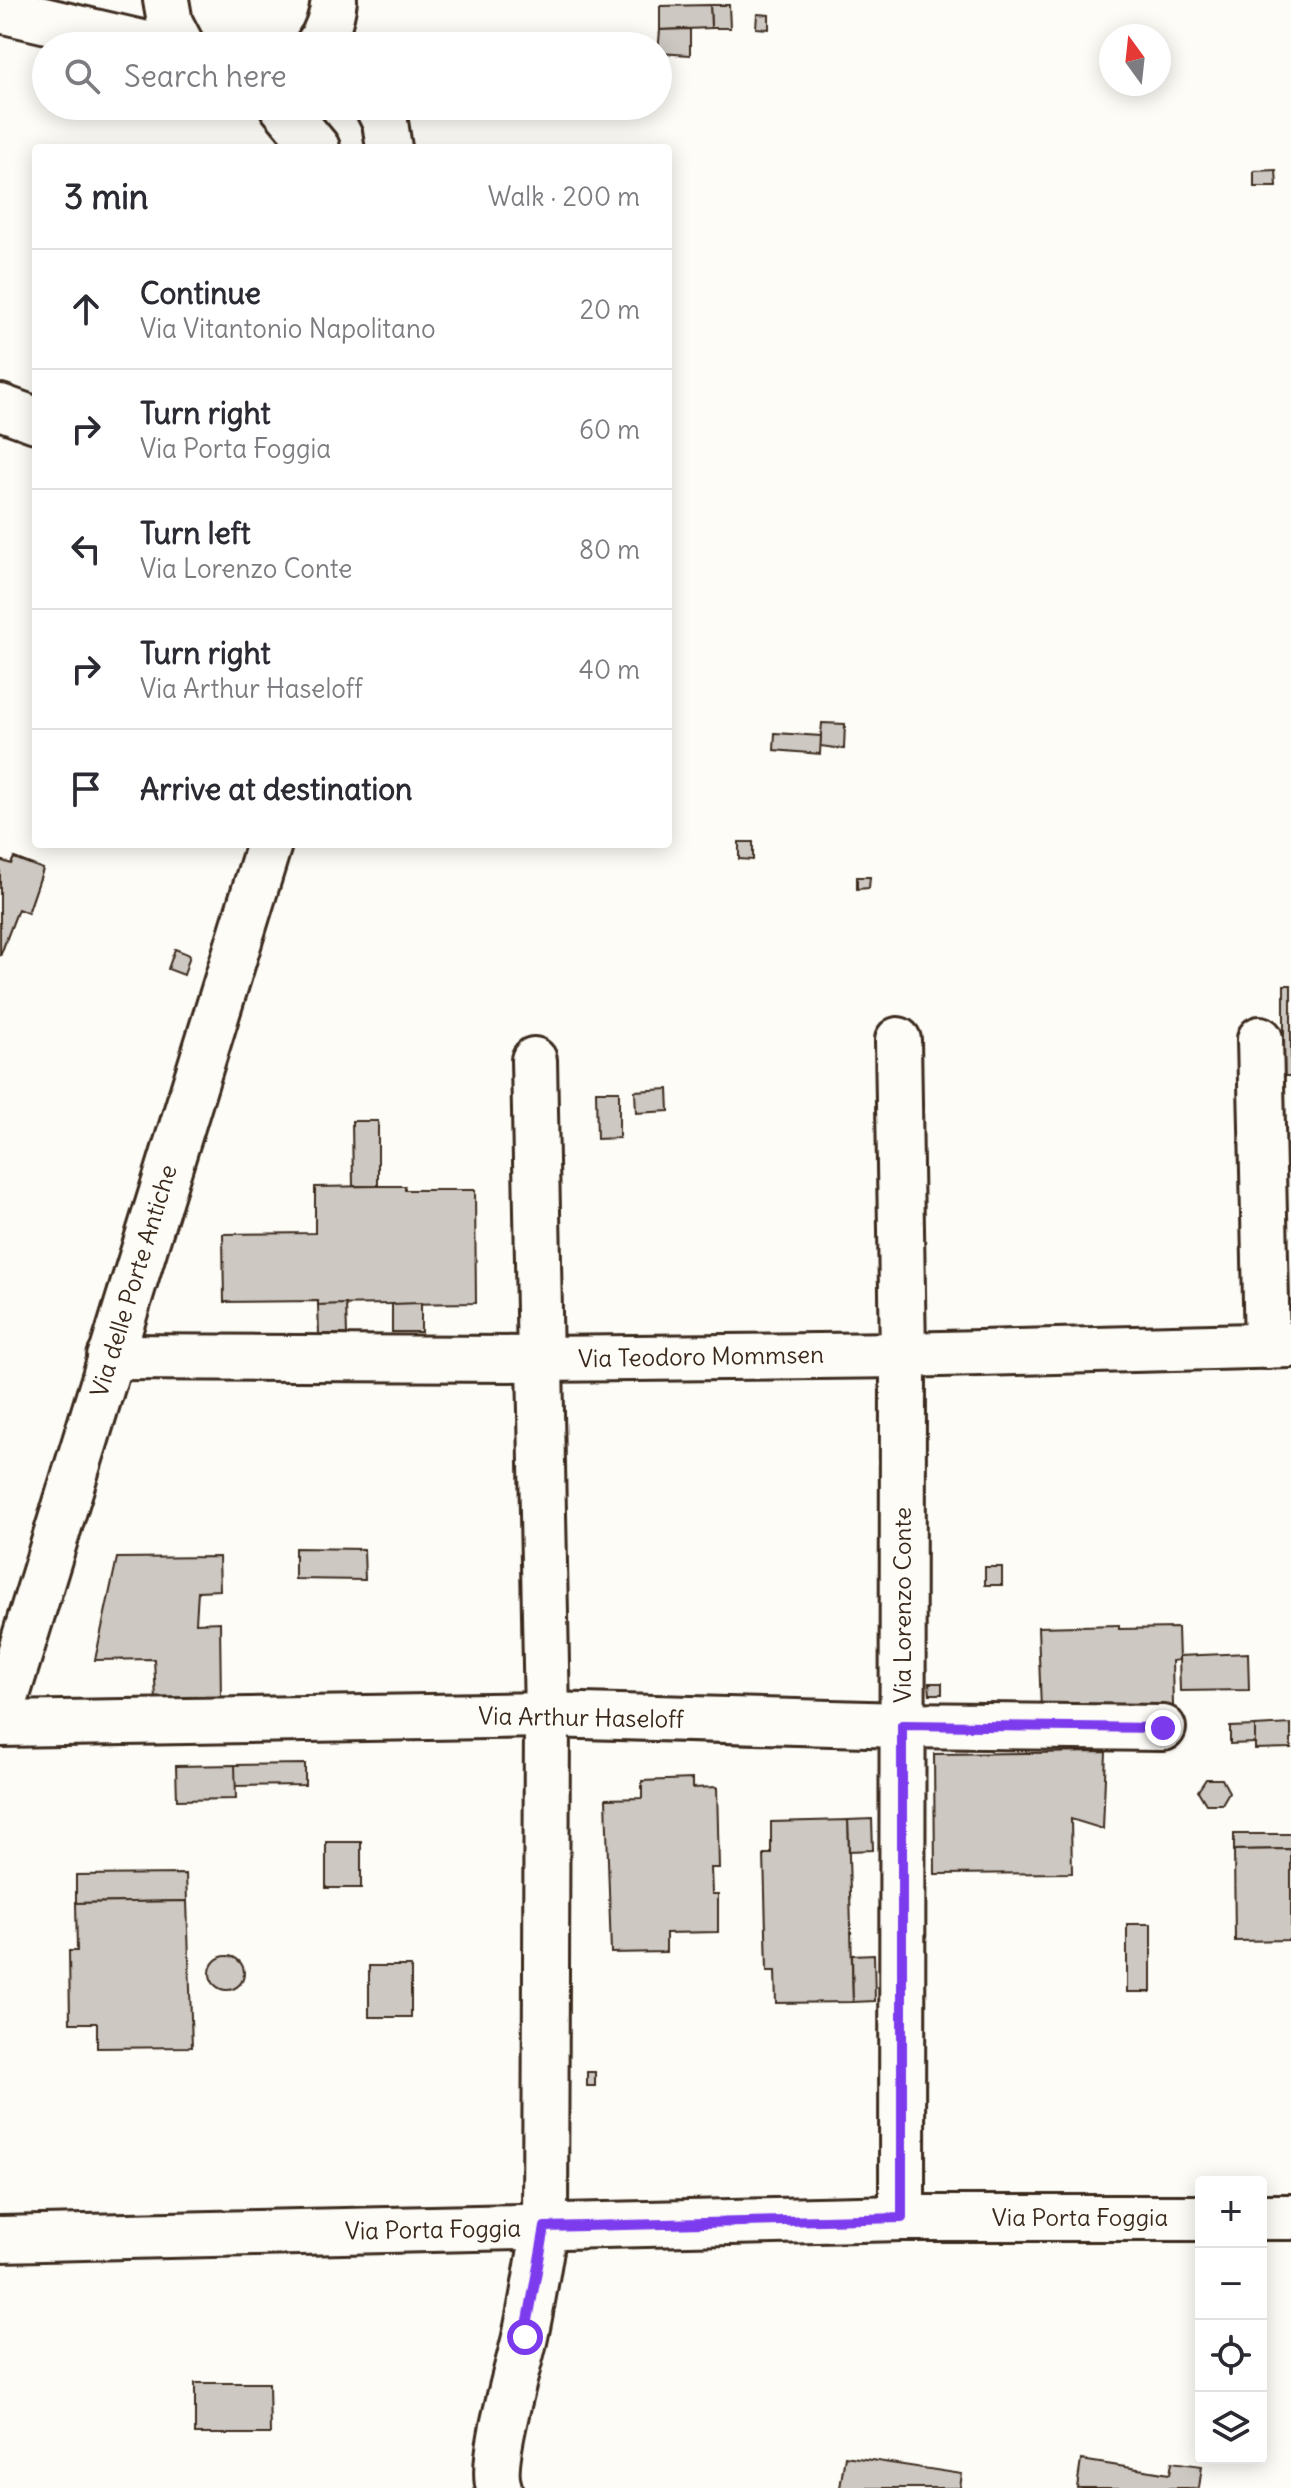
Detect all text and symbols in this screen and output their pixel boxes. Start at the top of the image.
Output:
north arrow [1099,24,1171,96]
search box [32,32,672,120]
icon: search [60,54,104,98]
text: Search here [124,57,287,95]
text: 3 min [64,175,149,218]
text: Walk · 200 m [488,180,640,213]
text: Continue [140,274,261,312]
icon: ahead [64,287,108,331]
text: 20 m [580,293,640,326]
text: Via Vitantonio Napolitano [140,312,436,345]
text: Turn right [140,394,271,432]
icon: right [64,407,108,451]
text: 60 m [579,413,640,446]
text: Via Porta Foggia [140,432,331,465]
text: Turn left [140,514,251,552]
icon: left [64,527,108,571]
text: 80 m [579,533,640,566]
text: Via Lorenzo Conte [140,552,352,585]
text: Turn right [140,634,271,672]
icon: right [64,647,108,691]
text: 40 m [579,653,640,686]
text: Via Arthur Haseloff [140,672,363,705]
icon: arrive [64,767,108,811]
text: Arrive at destination [140,770,412,808]
street label: Via delle Porte Antiche [83,1161,183,1400]
street label: Via Teodoro Mommsen [578,1339,824,1373]
street label: Via Lorenzo Conte [887,1507,917,1703]
street label: Via Arthur Haseloff [478,1700,685,1734]
route end [1145,1710,1181,1746]
map controls [1195,2176,1267,2464]
button: + [1195,2176,1267,2248]
street label: Via Porta Foggia [992,2202,1168,2232]
street label: Via Porta Foggia [345,2212,521,2246]
button: − [1195,2248,1267,2320]
route start [507,2319,543,2355]
button: locate [1195,2320,1267,2392]
button: layers [1195,2392,1267,2464]

